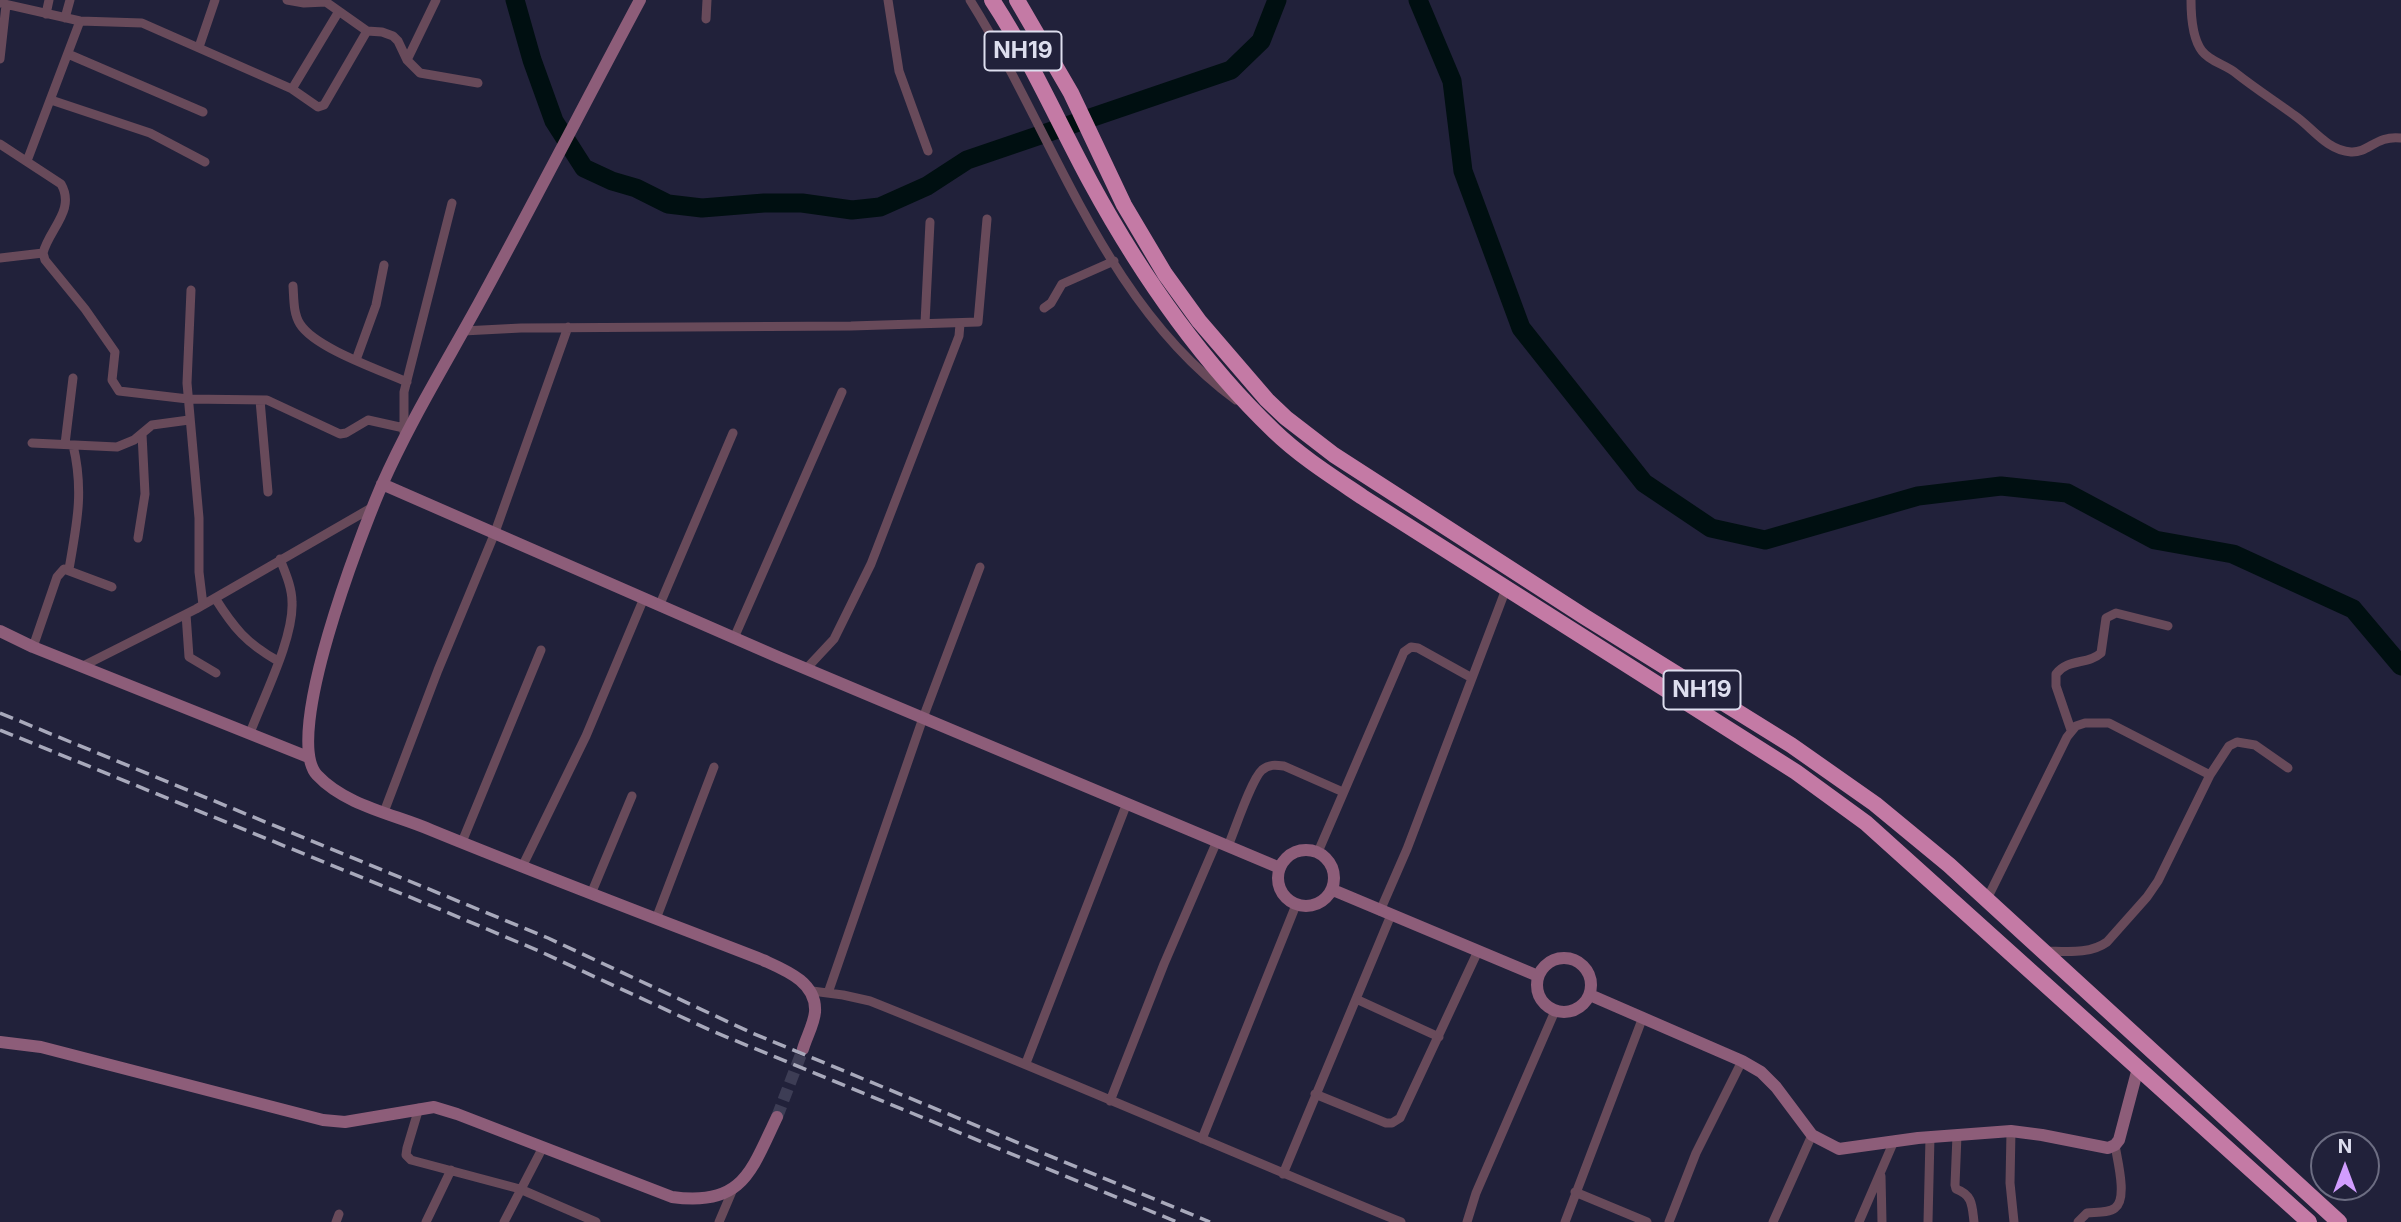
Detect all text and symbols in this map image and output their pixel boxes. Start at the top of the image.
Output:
road number: NH19 [984,32,1062,70]
road number: NH19 [1664,670,1740,710]
north arrow [2310,1131,2380,1201]
text: N [2338,1135,2352,1158]

